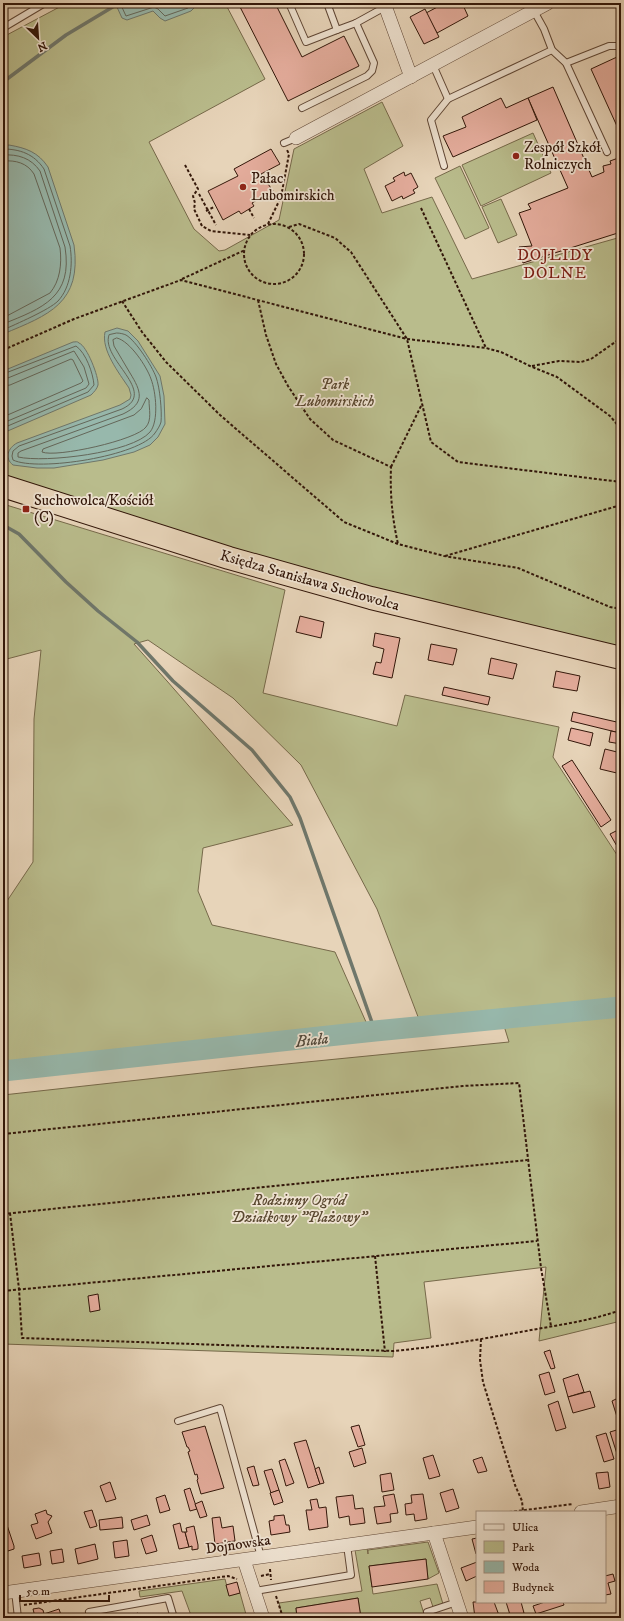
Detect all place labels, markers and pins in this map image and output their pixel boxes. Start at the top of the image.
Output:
place label: Zespół Szkół Rolniczych [524,138,601,174]
marker: Zespół Szkół Rolniczych [511,151,521,161]
place label: Pałac Lubomirskich [251,169,335,205]
marker: Pałac Lubomirskich [238,182,248,192]
place label: Suchowolca/Kościół (C) [34,491,154,527]
marker: Suchowolca/Kościół (C) [21,504,31,514]

